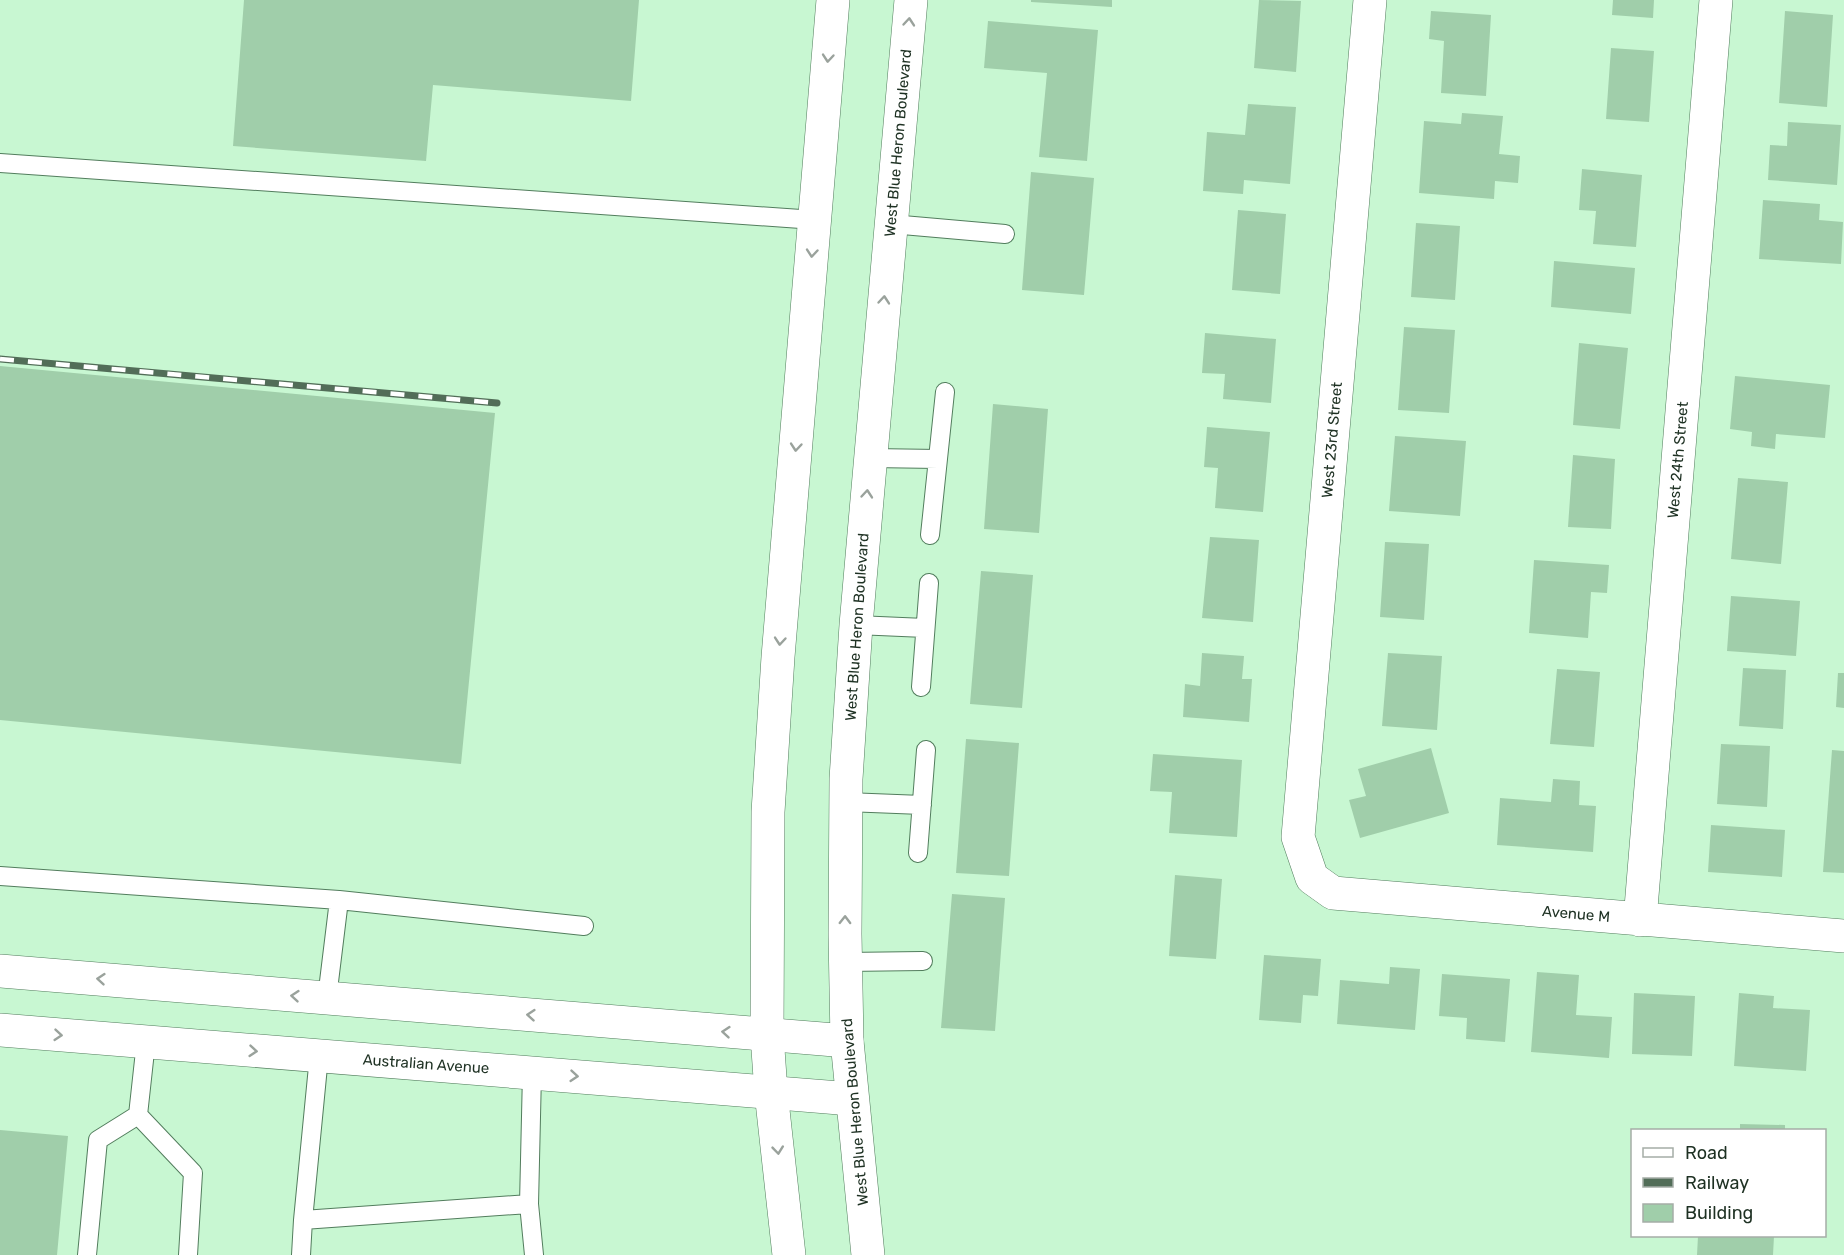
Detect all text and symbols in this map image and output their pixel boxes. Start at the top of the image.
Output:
one-way arrow [902,18,915,27]
street label: West Blue Heron Boulevard [881,48,915,238]
one-way arrow [822,54,835,63]
one-way arrow [806,248,819,257]
one-way arrow [877,296,890,305]
street label: West 23rd Street [1318,381,1346,499]
street label: West 24th Street [1664,401,1692,519]
one-way arrow [790,442,803,451]
one-way arrow [861,490,874,499]
street label: West Blue Heron Boulevard [841,532,873,722]
one-way arrow [773,637,786,646]
street label: Avenue M [1541,902,1611,926]
one-way arrow [839,915,851,924]
one-way arrow [96,973,105,986]
one-way arrow [291,990,300,1003]
one-way arrow [527,1009,536,1022]
street label: West Blue Heron Boulevard [838,1017,872,1207]
one-way arrow [721,1026,730,1039]
one-way arrow [54,1028,63,1041]
one-way arrow [248,1044,257,1057]
street label: Australian Avenue [362,1051,490,1077]
one-way arrow [569,1069,578,1082]
legend [1631,1129,1826,1237]
text: Road [1685,1142,1728,1164]
one-way arrow [771,1145,783,1154]
text: Railway [1685,1172,1749,1194]
text: Building [1685,1202,1753,1224]

